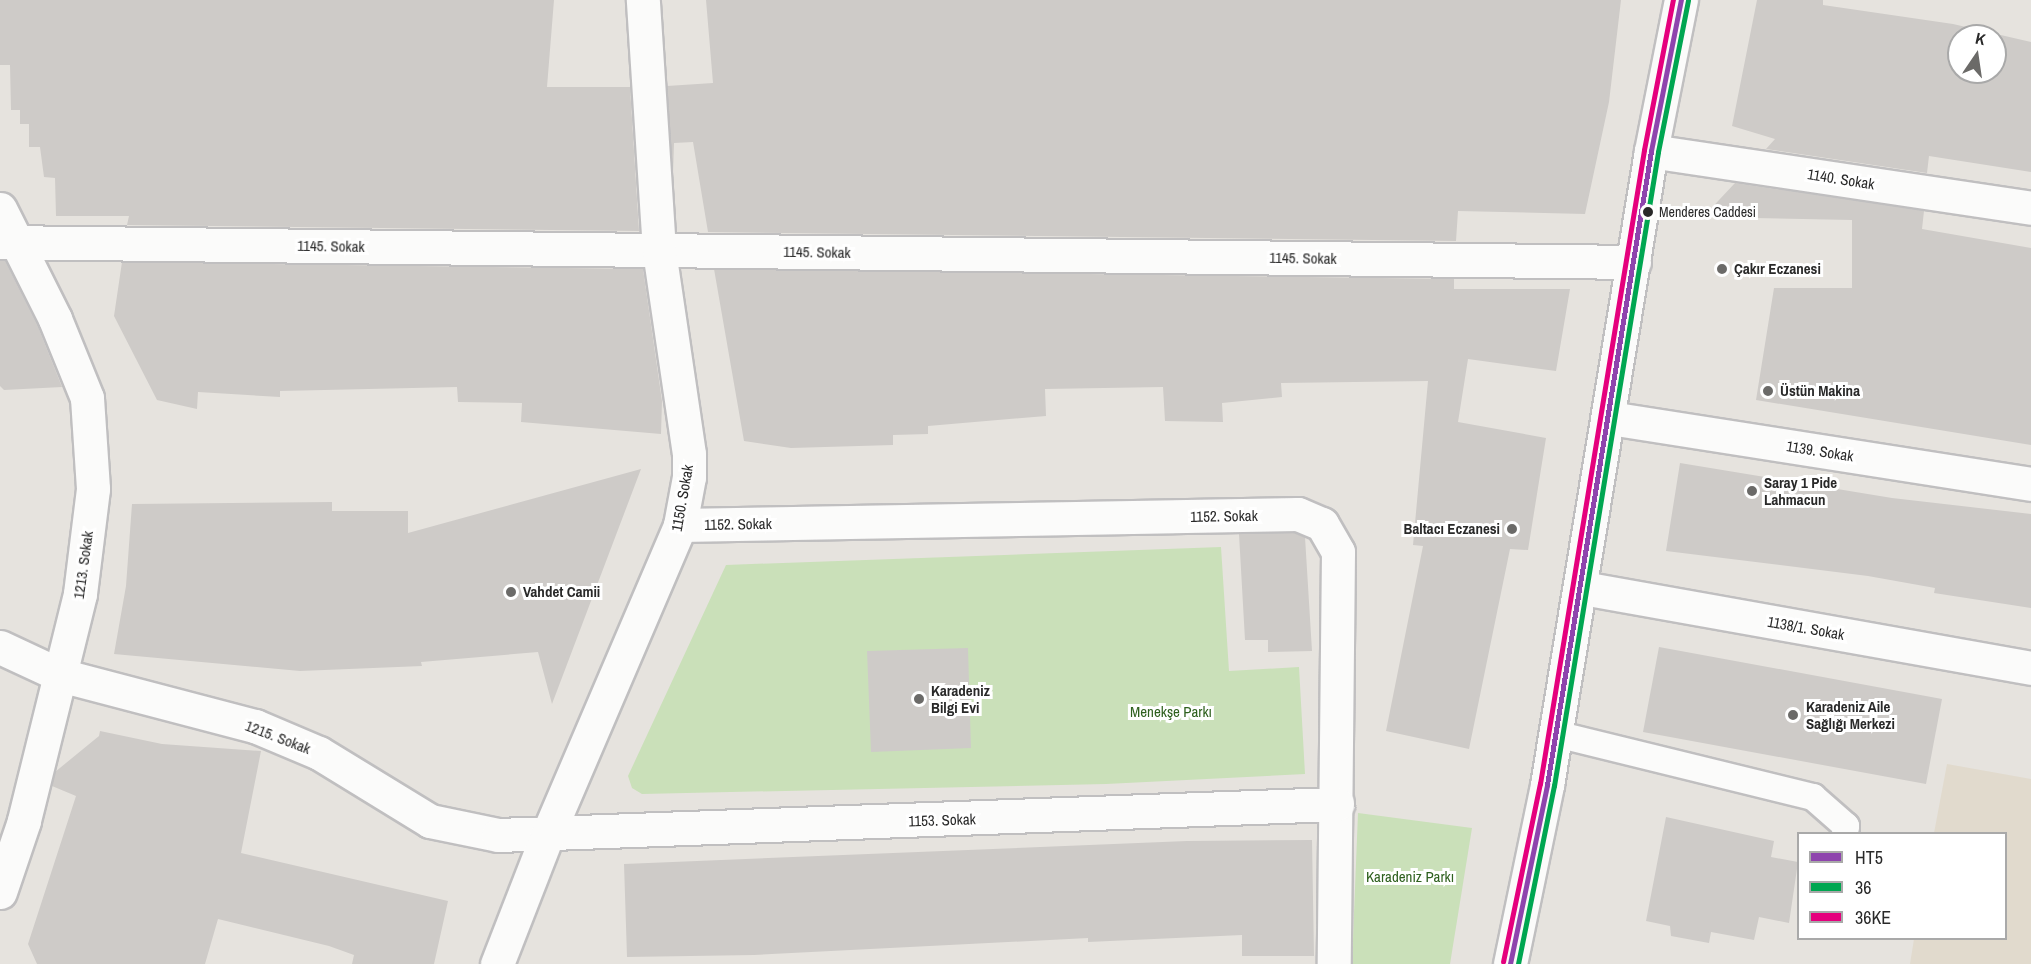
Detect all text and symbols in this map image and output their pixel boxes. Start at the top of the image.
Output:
north arrow [1947,24,2007,84]
text: K [1973,27,1988,50]
street label: 1140. Sokak [1806,165,1876,193]
place label: Menderes Caddesi [1659,204,1756,220]
marker: Menderes Caddesi [1642,206,1654,218]
street label: 1145. Sokak [297,236,365,256]
street label: 1145. Sokak [783,242,851,262]
street label: 1145. Sokak [1269,248,1337,268]
place label: Çakır Eczanesi [1734,260,1821,278]
marker: Çakır Eczanesi [1715,262,1729,276]
place label: Üstün Makina [1780,382,1860,400]
marker: Üstün Makina [1761,384,1775,398]
street label: 1139. Sokak [1785,437,1855,465]
street label: 1150. Sokak [667,463,697,533]
place label: Saray 1 Pide Lahmacun [1764,473,1837,508]
marker: Saray 1 Pide Lahmacun [1745,484,1759,498]
street label: 1152. Sokak [1190,506,1258,526]
street label: 1152. Sokak [704,514,772,534]
place label: Baltacı Eczanesi [1404,520,1500,538]
marker: Baltacı Eczanesi [1505,522,1519,536]
street label: 1213. Sokak [69,530,97,600]
place label: Vahdet Camii [523,583,600,601]
marker: Vahdet Camii [504,585,518,599]
street label: 1138/1. Sokak [1766,612,1846,644]
place label: Karadeniz Bilgi Evi [931,681,990,716]
marker: Karadeniz Bilgi Evi [912,692,926,706]
place label: Karadeniz Aile Sağlığı Merkezi [1806,697,1895,732]
park label: Menekşe Parkı [1130,703,1212,721]
marker: Karadeniz Aile Sağlığı Merkezi [1784,706,1802,724]
street label: 1215. Sokak [243,716,313,758]
street label: 1153. Sokak [908,810,976,830]
legend [1797,832,2007,940]
text: HT5 [1855,845,1883,870]
park label: Karadeniz Parkı [1366,868,1454,886]
text: 36 [1855,875,1871,900]
text: 36KE [1855,905,1891,930]

